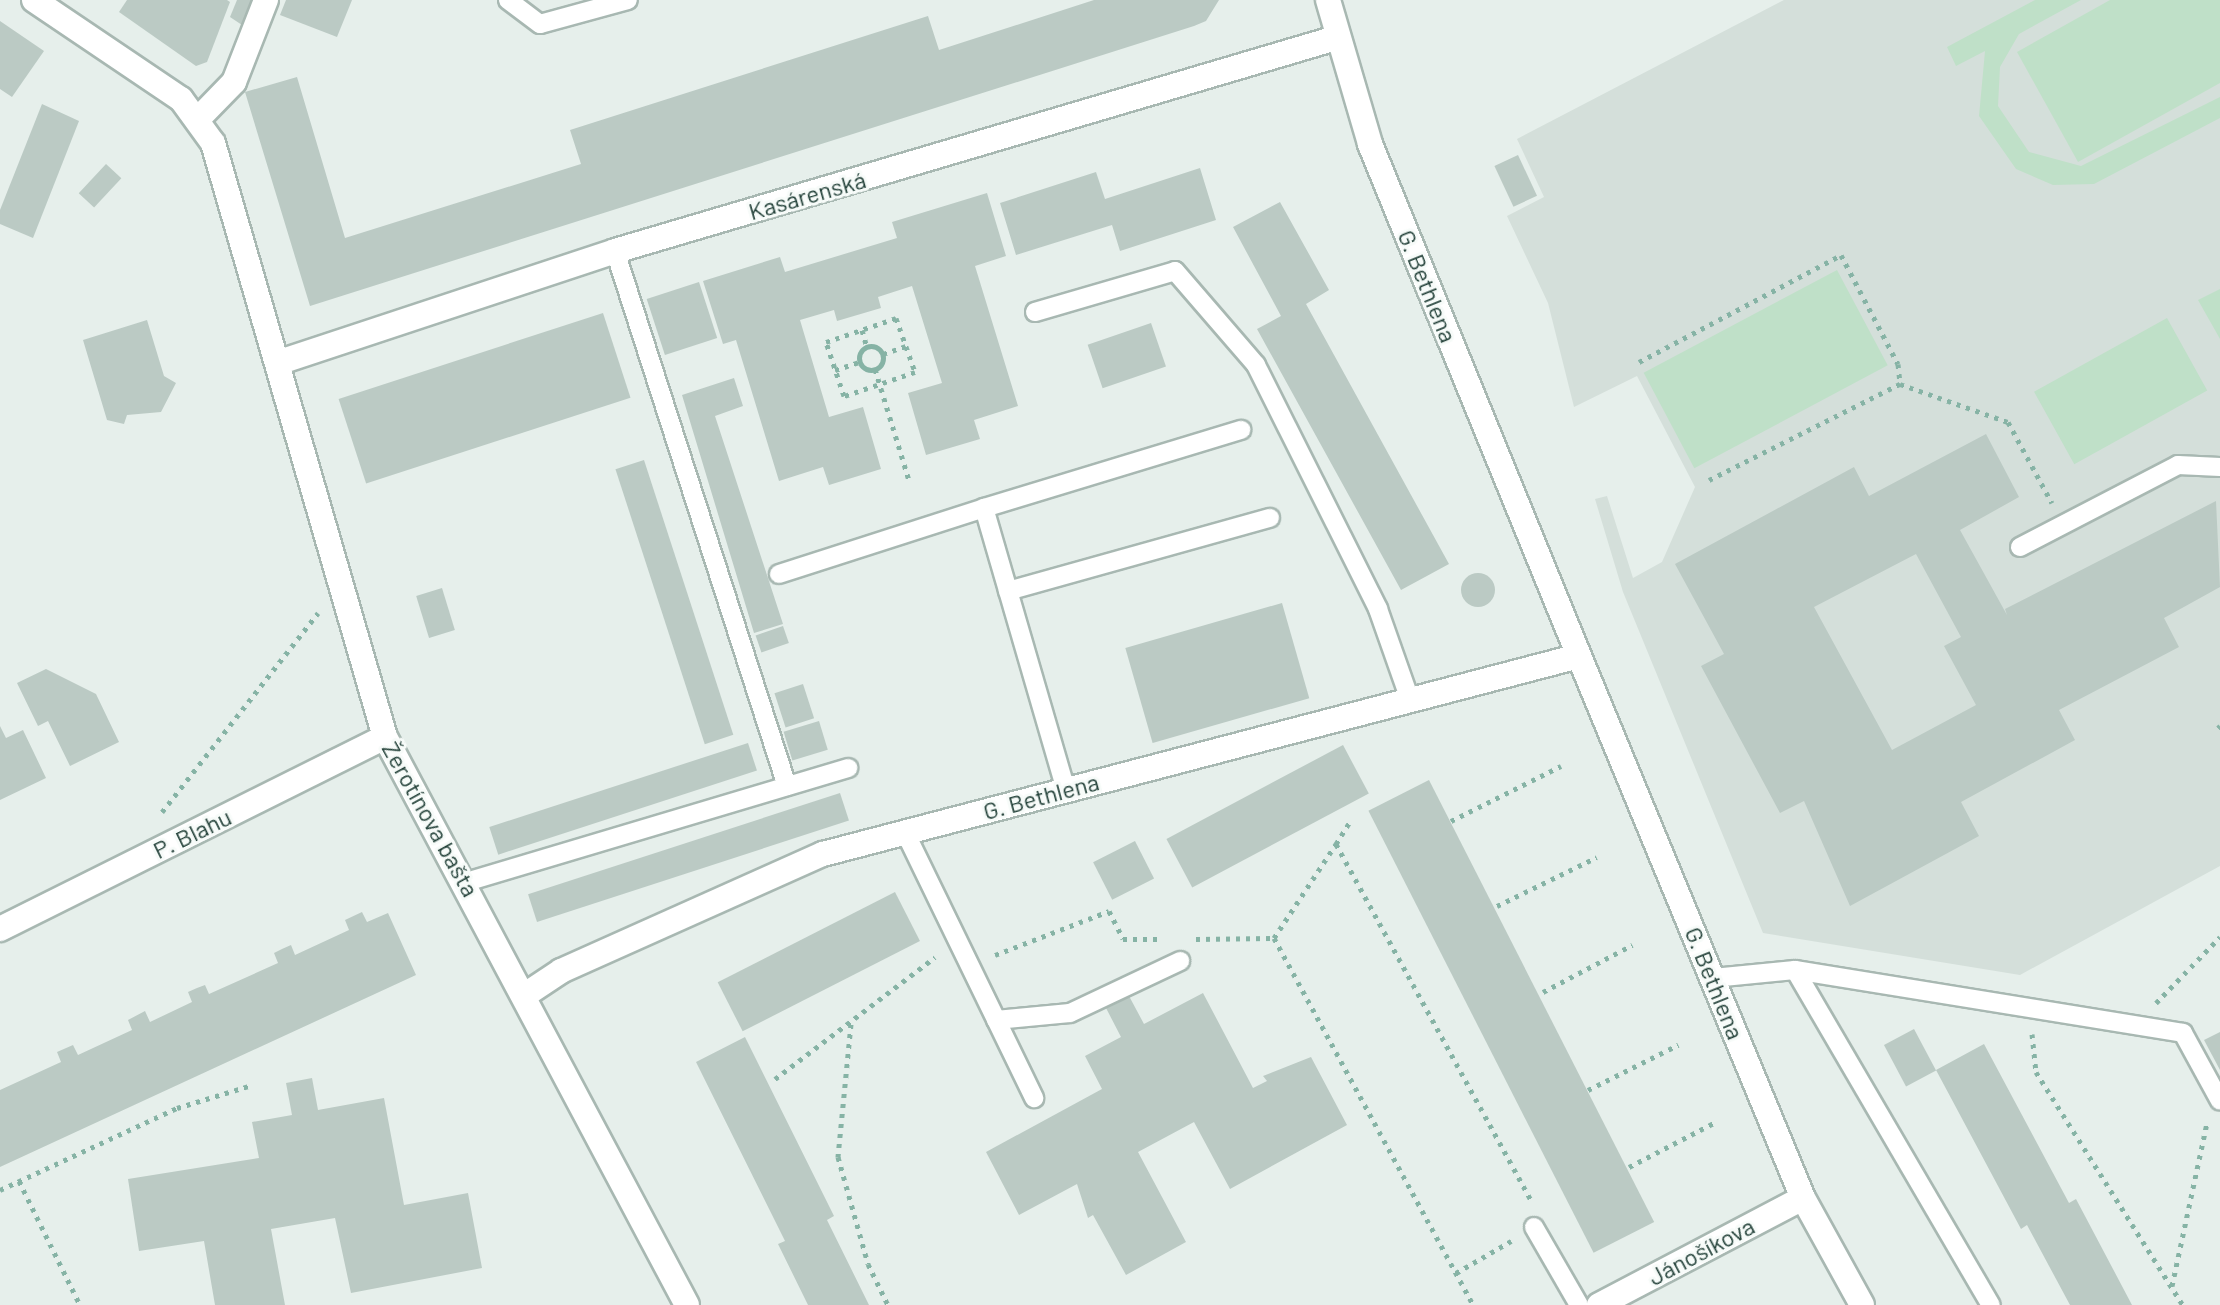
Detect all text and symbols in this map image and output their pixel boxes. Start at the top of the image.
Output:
street label: Kasárenská [745,165,869,225]
street label: G. Bethlena [1392,225,1464,347]
street label: Žerotínova bašta [377,736,485,902]
street label: G. Bethlena [980,767,1102,825]
street label: P. Blahu [148,802,236,864]
street label: G. Bethlena [1679,922,1751,1044]
street label: Jánošíkova [1643,1211,1759,1291]

